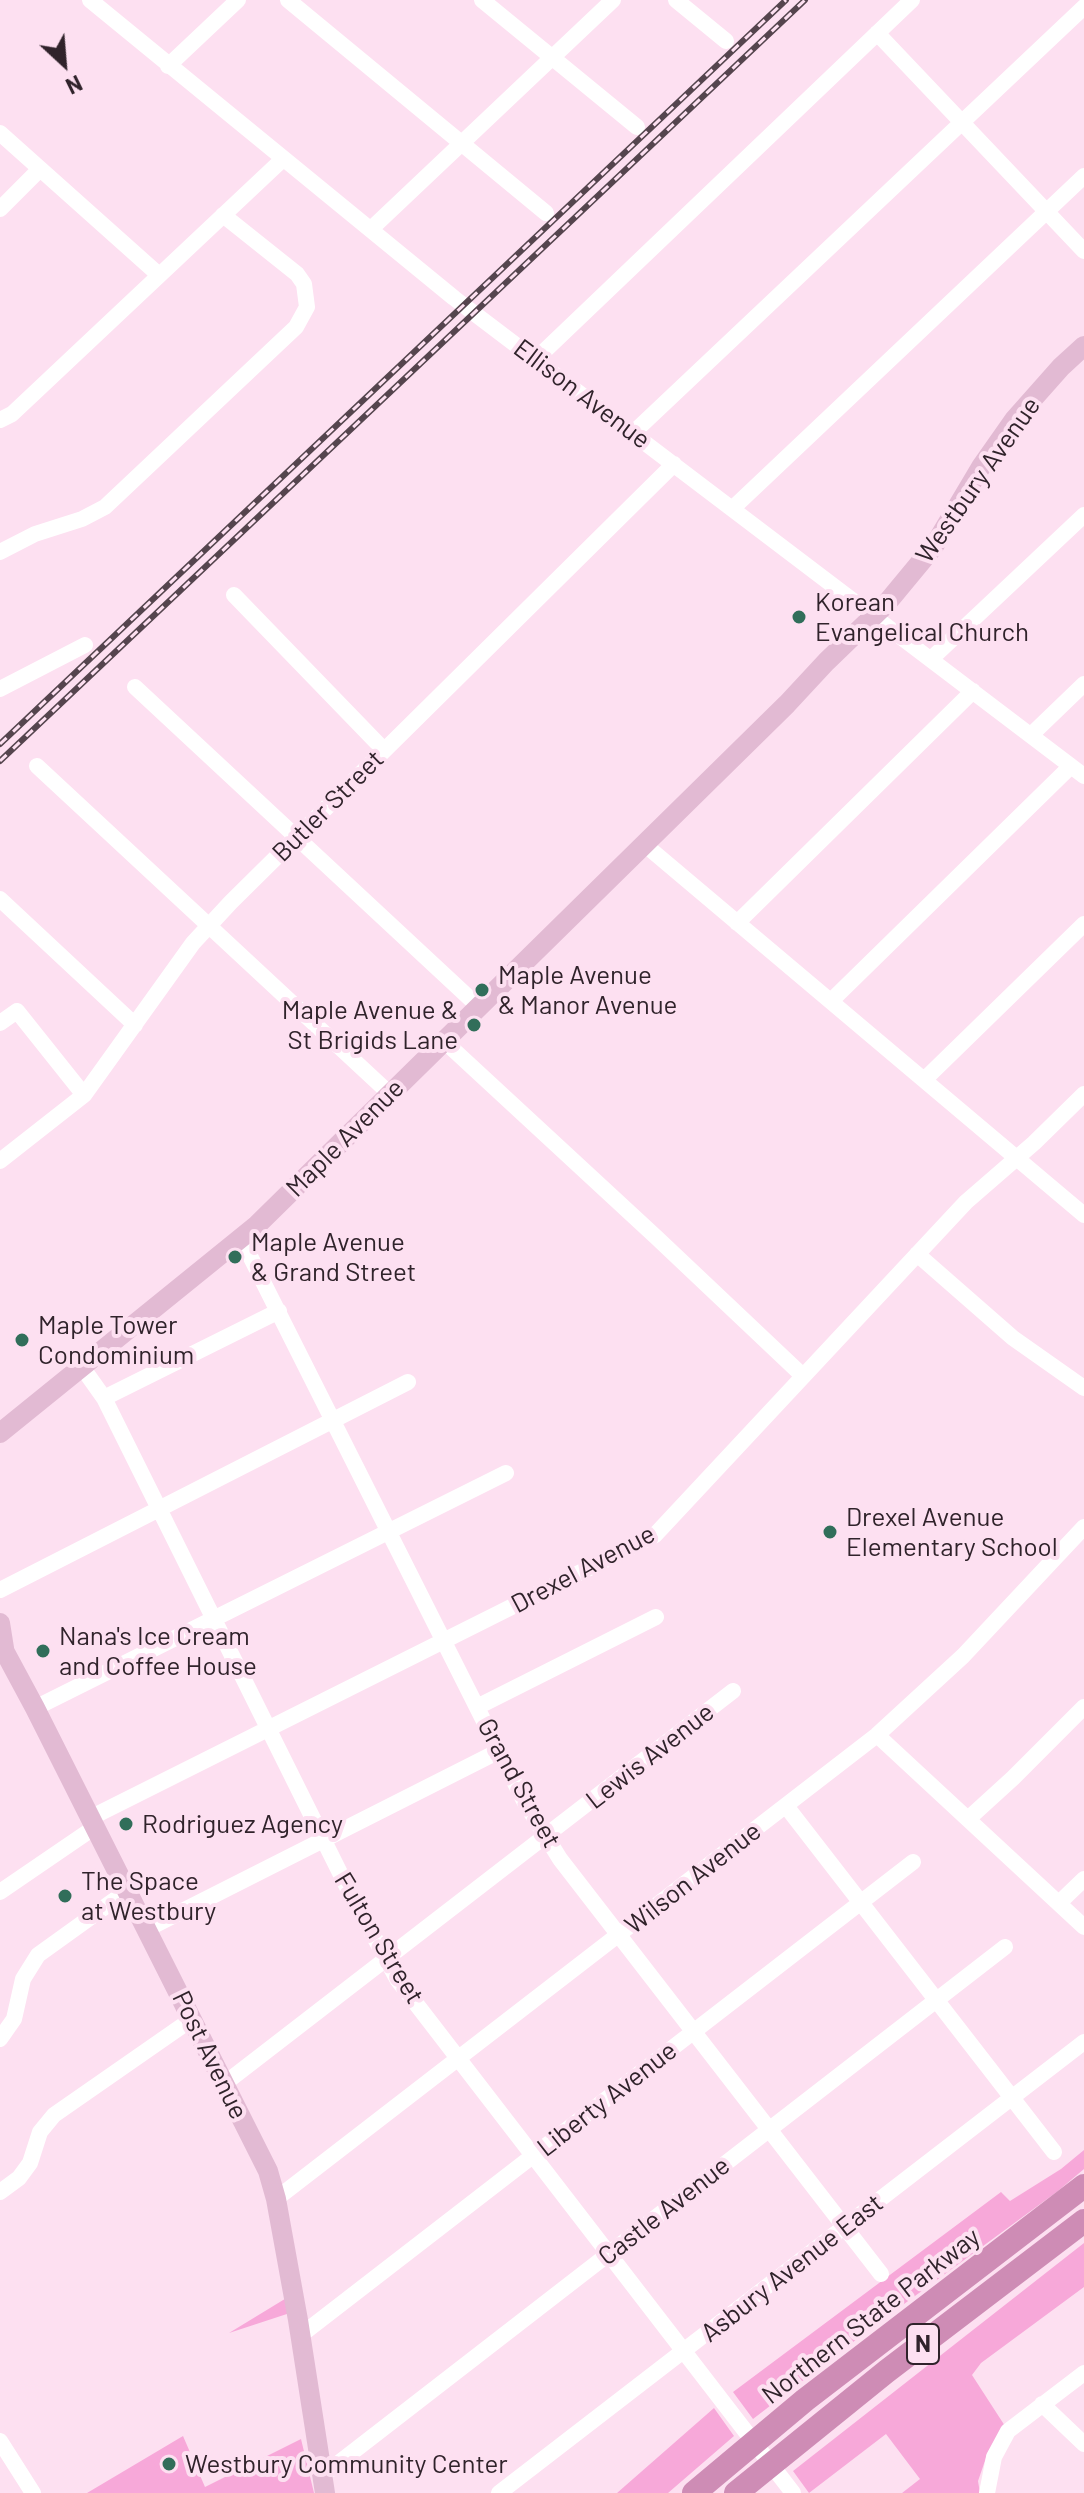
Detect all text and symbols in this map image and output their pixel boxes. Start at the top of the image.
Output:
north arrow [24,24,104,104]
text: N [62,71,87,100]
street label: Ellison Avenue [508,333,656,455]
street label: Westbury Avenue [909,391,1047,569]
place label: Korean Evangelical Church [815,586,1029,648]
marker: Korean Evangelical Church [790,608,808,626]
street label: Butler Street [266,744,390,868]
place label: Maple Avenue & Manor Avenue [498,959,677,1020]
marker: Maple Avenue & Manor Avenue [473,981,491,999]
place label: Maple Avenue & St Brigids Lane [282,994,458,1056]
marker: Maple Avenue & St Brigids Lane [465,1016,483,1034]
street label: Maple Avenue [280,1073,410,1203]
place label: Maple Avenue & Grand Street [251,1226,416,1288]
marker: Maple Avenue & Grand Street [226,1248,244,1266]
place label: Maple Tower Condominium [38,1309,194,1370]
marker: Maple Tower Condominium [13,1331,31,1349]
place label: Drexel Avenue Elementary School [846,1501,1058,1562]
street label: Drexel Avenue [506,1518,660,1620]
marker: Drexel Avenue Elementary School [821,1523,839,1541]
place label: Nana's Ice Cream and Coffee House [59,1620,257,1682]
marker: Nana's Ice Cream and Coffee House [34,1642,52,1660]
street label: Lewis Avenue [580,1696,720,1816]
street label: Grand Street [471,1713,567,1853]
place label: Rodriguez Agency [142,1808,343,1840]
marker: Rodriguez Agency [117,1815,135,1833]
street label: Wilson Avenue [619,1815,767,1941]
place label: The Space at Westbury [81,1865,216,1926]
street label: Fulton Street [328,1867,430,2009]
marker: The Space at Westbury [56,1887,74,1905]
street label: Post Avenue [166,1986,254,2124]
street label: Liberty Avenue [531,2035,683,2163]
street label: Castle Avenue [592,2150,736,2272]
street label: Asbury Avenue East [695,2187,889,2349]
street label: Northern State Parkway [756,2221,986,2411]
road number: N [907,2324,939,2364]
place label: Westbury Community Center [185,2448,508,2480]
marker: Westbury Community Center [160,2455,178,2473]

